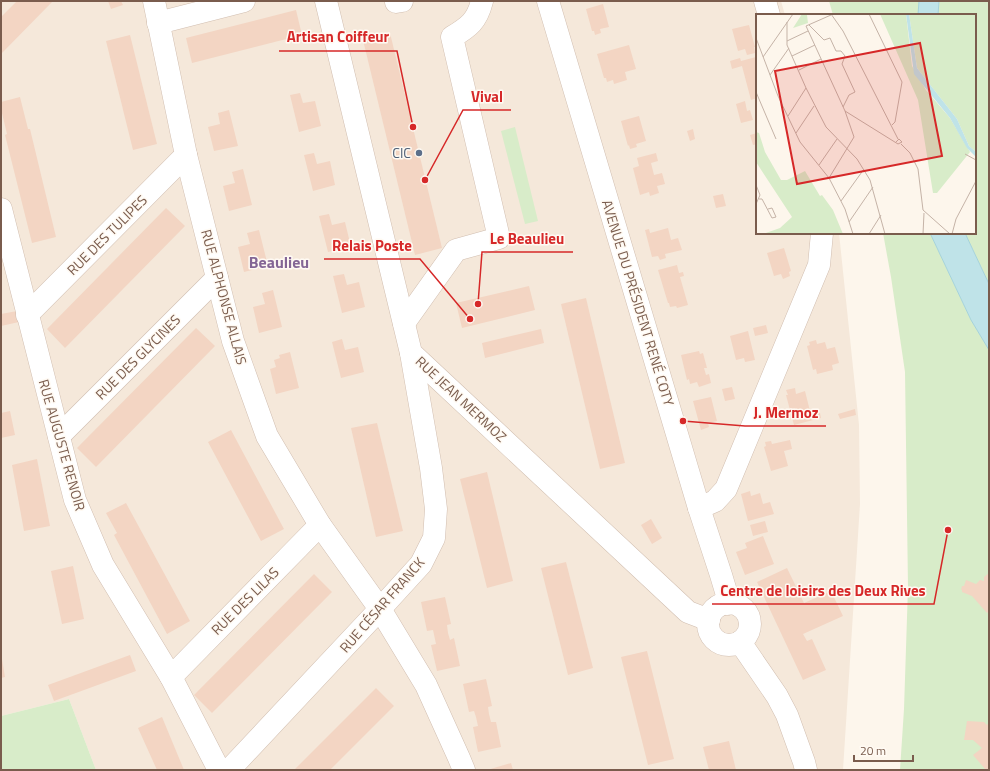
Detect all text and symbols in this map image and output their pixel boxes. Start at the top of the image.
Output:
inset map [756,14,976,234]
callout: Artisan Coiffeur [279,24,397,51]
text: Artisan Coiffeur [287,25,390,48]
callout: Vival [463,83,511,110]
text: Vival [471,85,503,108]
place label: CIC [392,142,411,163]
marker: CIC [414,148,424,158]
street label: RUE DES TULIPES [62,190,152,280]
street label: AVENUE DU PRÉSIDENT RENÉ COTY [597,197,680,409]
callout: Le Beaulieu [482,225,573,252]
street label: RUE ALPHONSE ALLAIS [196,227,253,367]
text: Le Beaulieu [490,227,564,250]
callout: Relais Poste [324,232,420,259]
text: Relais Poste [332,234,412,257]
district label: Beaulieu [249,250,309,274]
street label: RUE DES GLYCINES [90,309,185,404]
street label: RUE JEAN MERMOZ [411,351,512,446]
street label: RUE AUGUSTE RENOIR [34,376,91,513]
callout: J. Mermoz [745,399,826,426]
text: J. Mermoz [753,401,819,424]
street label: RUE CÉSAR FRANCK [334,552,429,657]
street label: RUE DES LILAS [206,562,283,639]
callout: Centre de loisirs des Deux Rives [712,577,934,604]
text: Centre de loisirs des Deux Rives [720,579,926,602]
scale bar [854,737,913,763]
text: 20 m [860,741,886,760]

